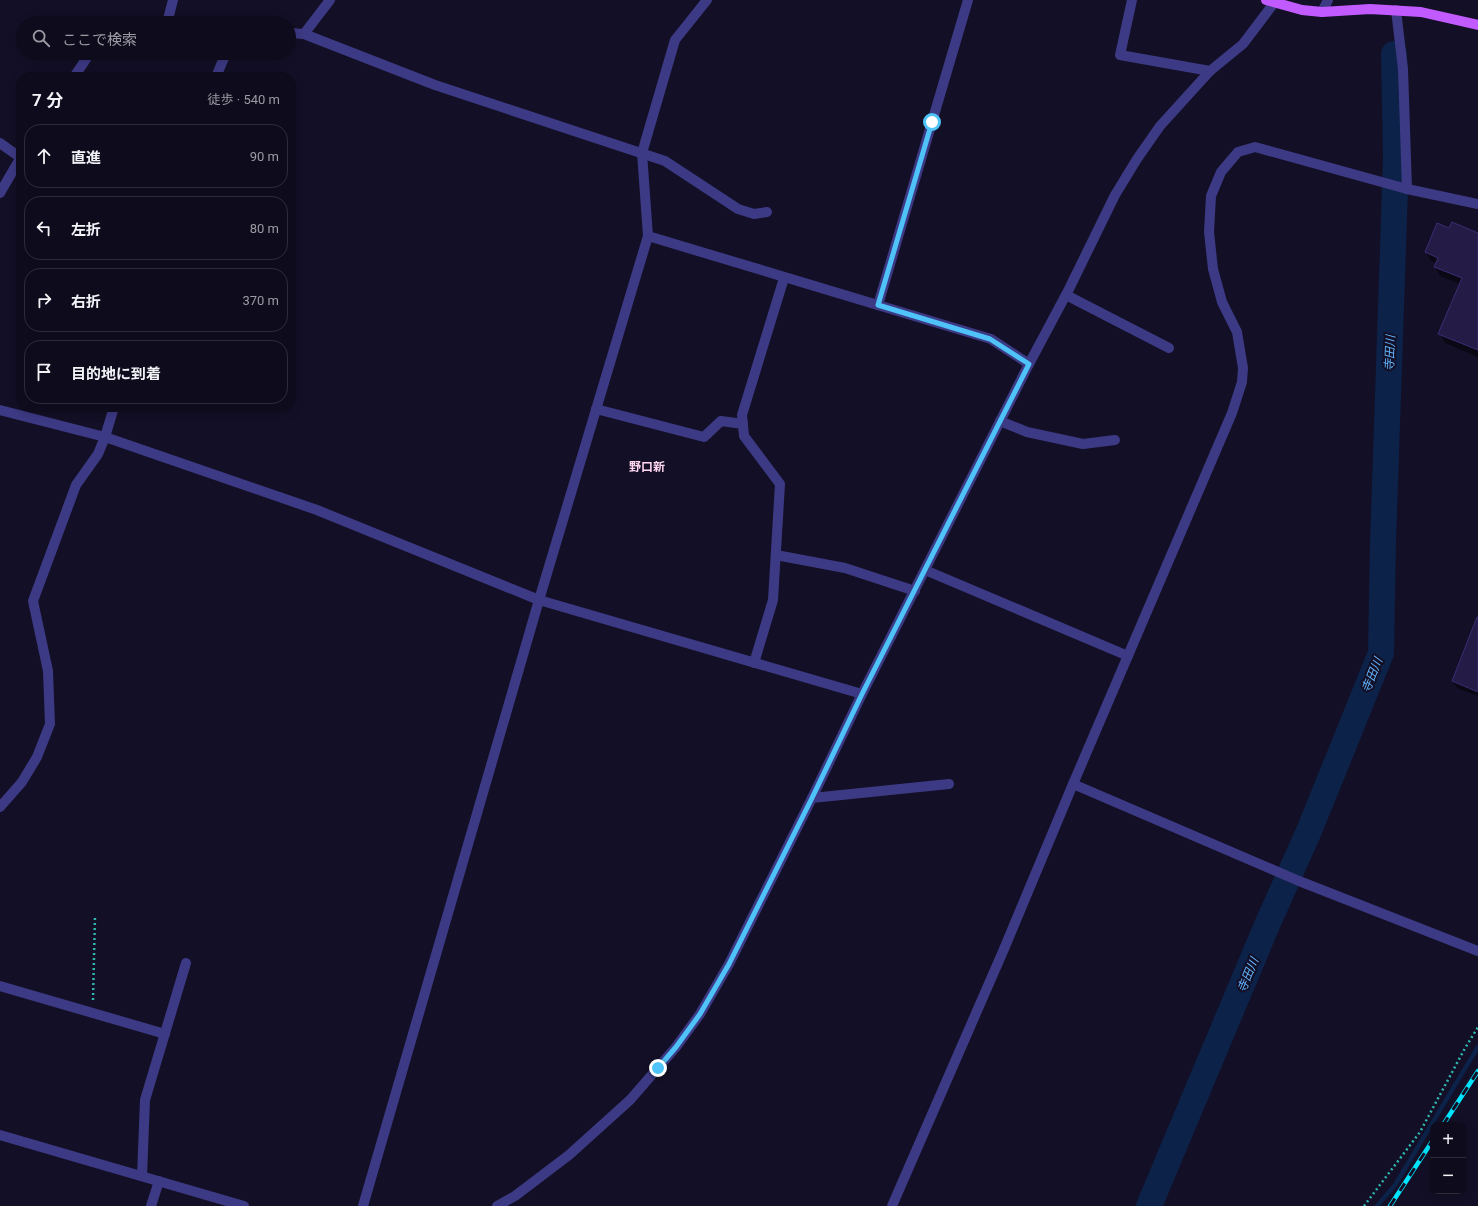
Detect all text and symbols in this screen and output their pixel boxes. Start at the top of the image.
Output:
search box [16,16,296,60]
icon: search [30,27,52,49]
text: ここで検索 [62,31,137,49]
text: 7 分 [32,90,63,110]
text: 徒歩 · 540 m [208,92,280,107]
route start [923,113,941,131]
icon: ahead [33,145,55,167]
text: 直進 [71,149,101,167]
text: 90 m [250,149,279,164]
icon: left [33,217,55,239]
text: 左折 [71,221,101,239]
text: 80 m [250,221,279,236]
icon: right [33,289,55,311]
text: 右折 [71,293,101,311]
text: 370 m [242,293,279,308]
water label: 寺田川 [1382,333,1398,371]
icon: arrive [33,361,55,383]
text: 目的地に到着 [71,365,161,383]
district label: 野口新 [629,460,665,474]
water label: 寺田川 [1359,654,1386,694]
water label: 寺田川 [1235,954,1262,994]
route end [649,1059,667,1077]
map controls [1430,1122,1466,1194]
button: + [1430,1122,1466,1158]
button: − [1430,1158,1466,1194]

